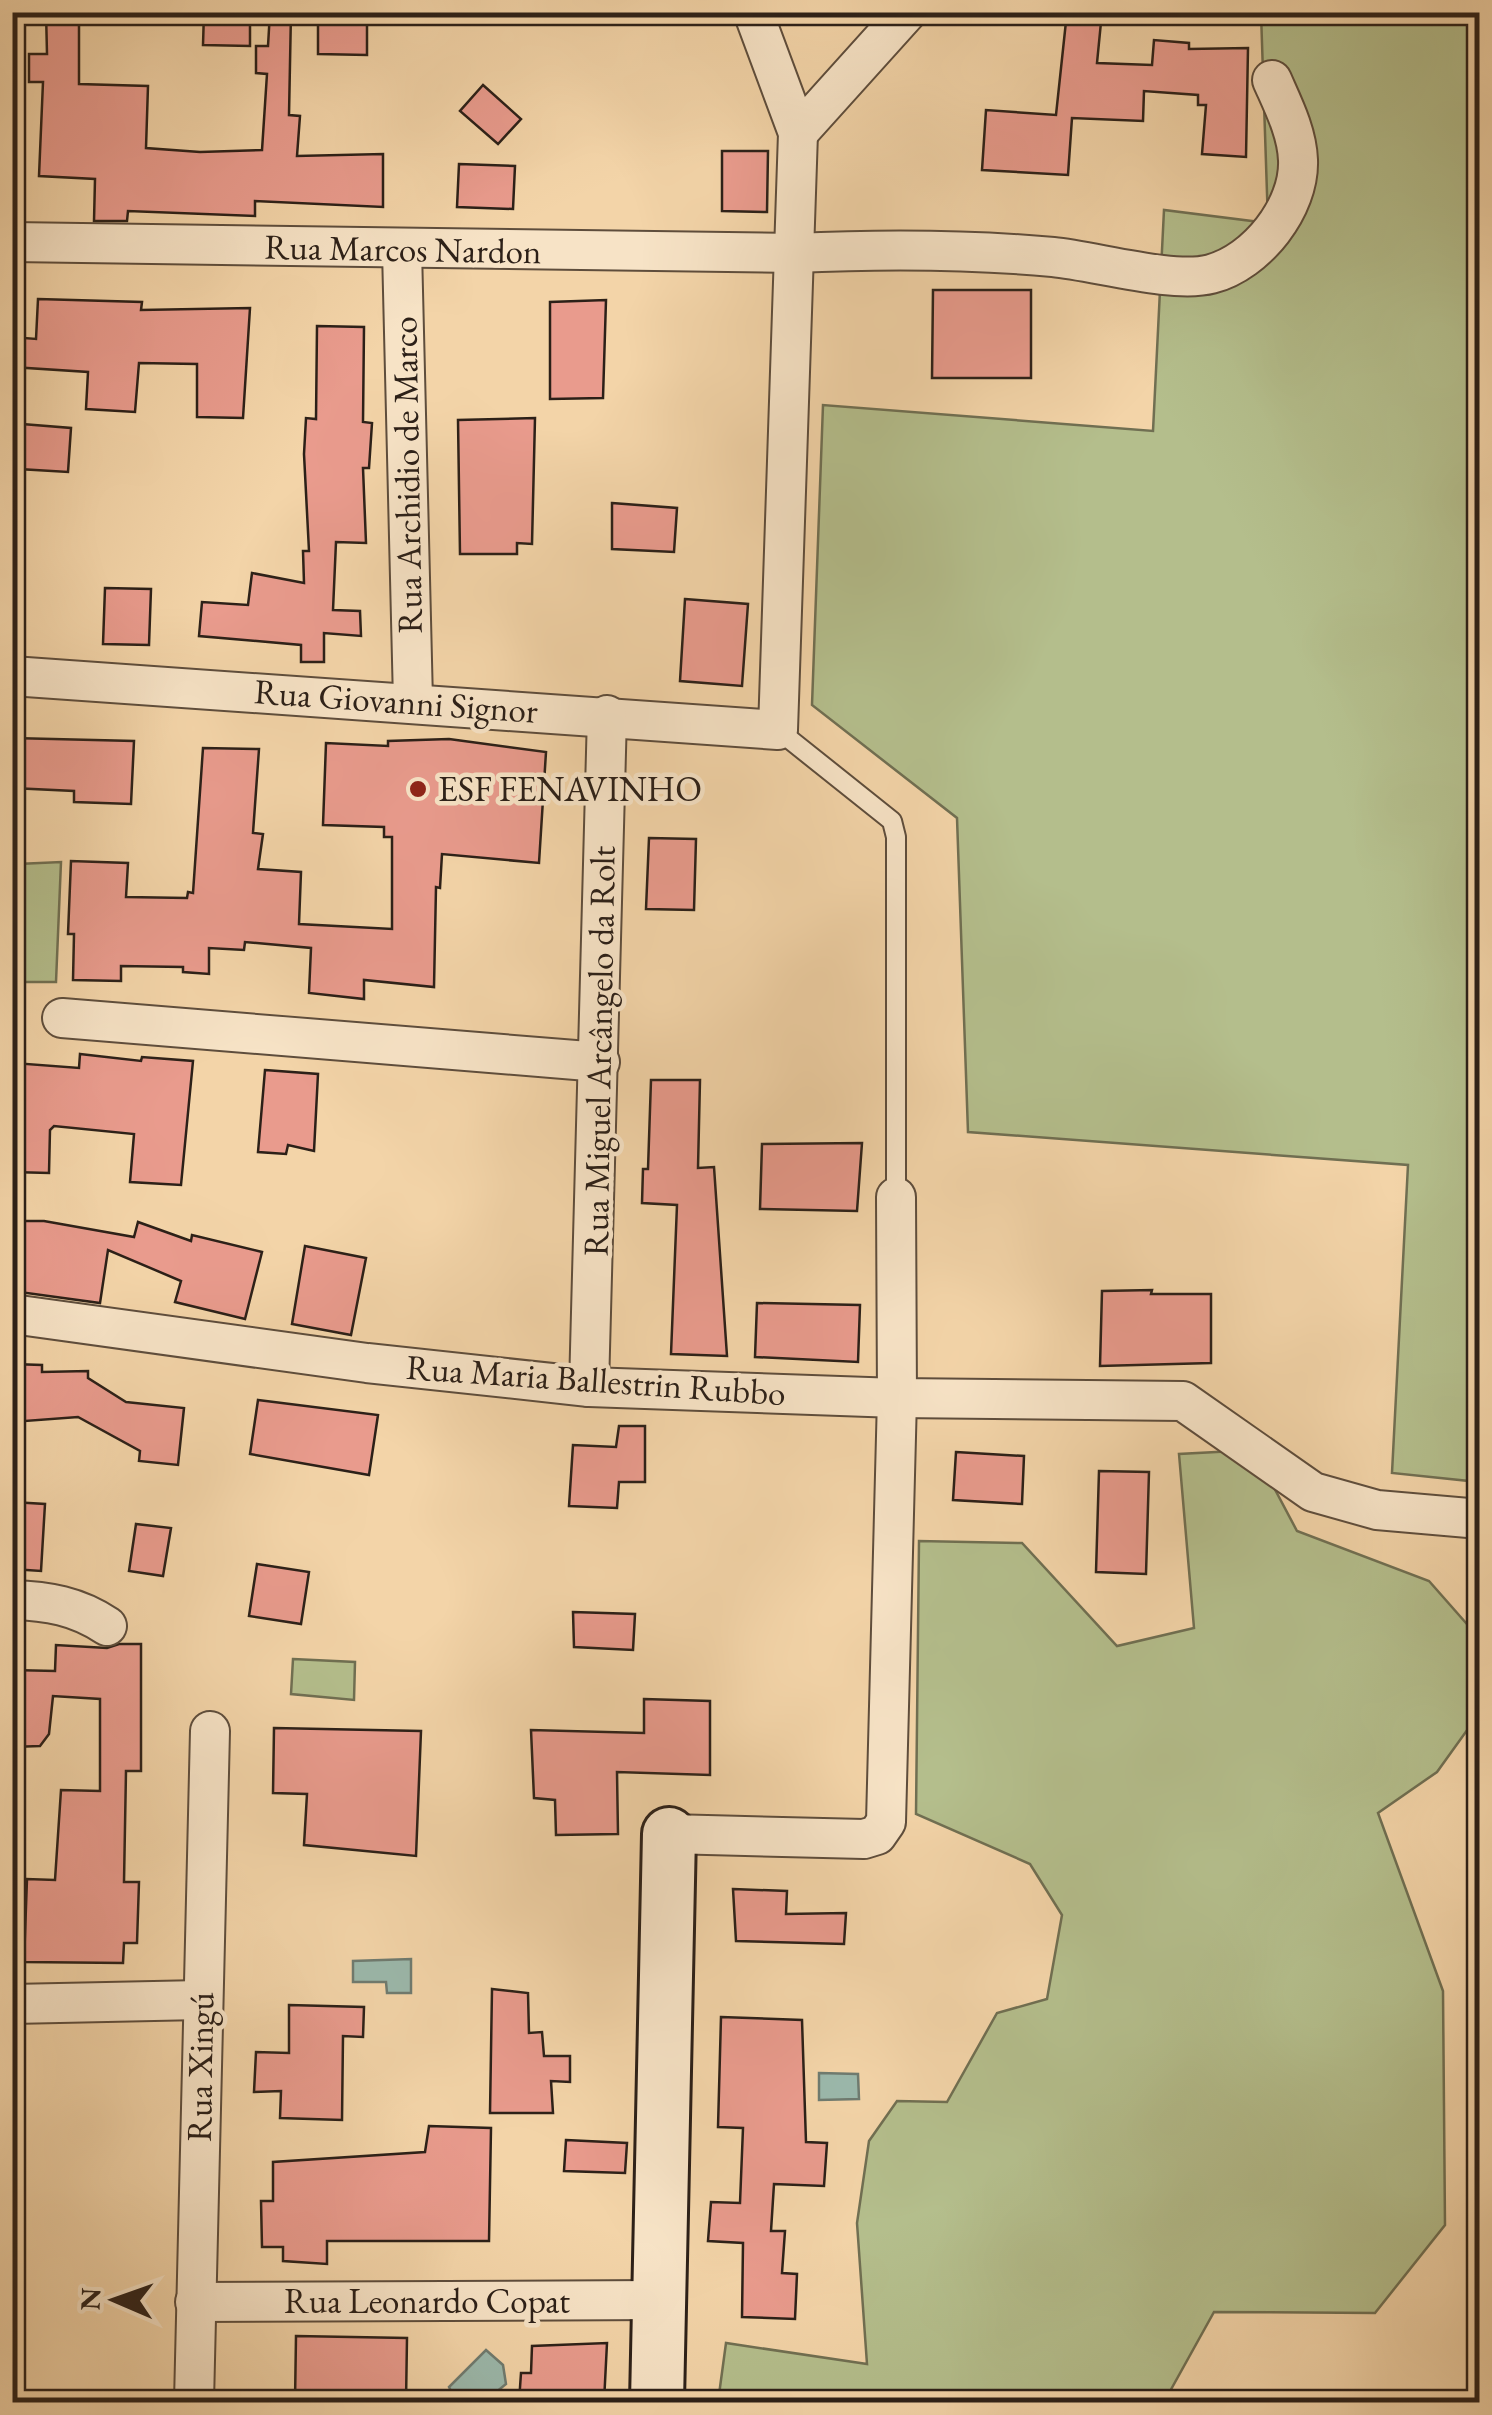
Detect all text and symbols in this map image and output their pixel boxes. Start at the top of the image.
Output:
street label: Rua Marcos Nardon [264,224,542,273]
street label: Rua Archidio de Marco [381,316,432,634]
street label: Rua Giovanni Signor [253,668,540,733]
place label: ESF FENAVINHO [438,766,702,811]
marker: ESF FENAVINHO [407,778,429,800]
street label: Rua Miguel Arcângelo da Rolt [572,845,625,1257]
street label: Rua Maria Ballestrin Rubbo [405,1344,787,1415]
street label: Rua Xingú [176,1991,223,2142]
north arrow [65,2250,165,2350]
street label: Rua Leonardo Copat [284,2278,570,2323]
text: N [72,2287,108,2311]

